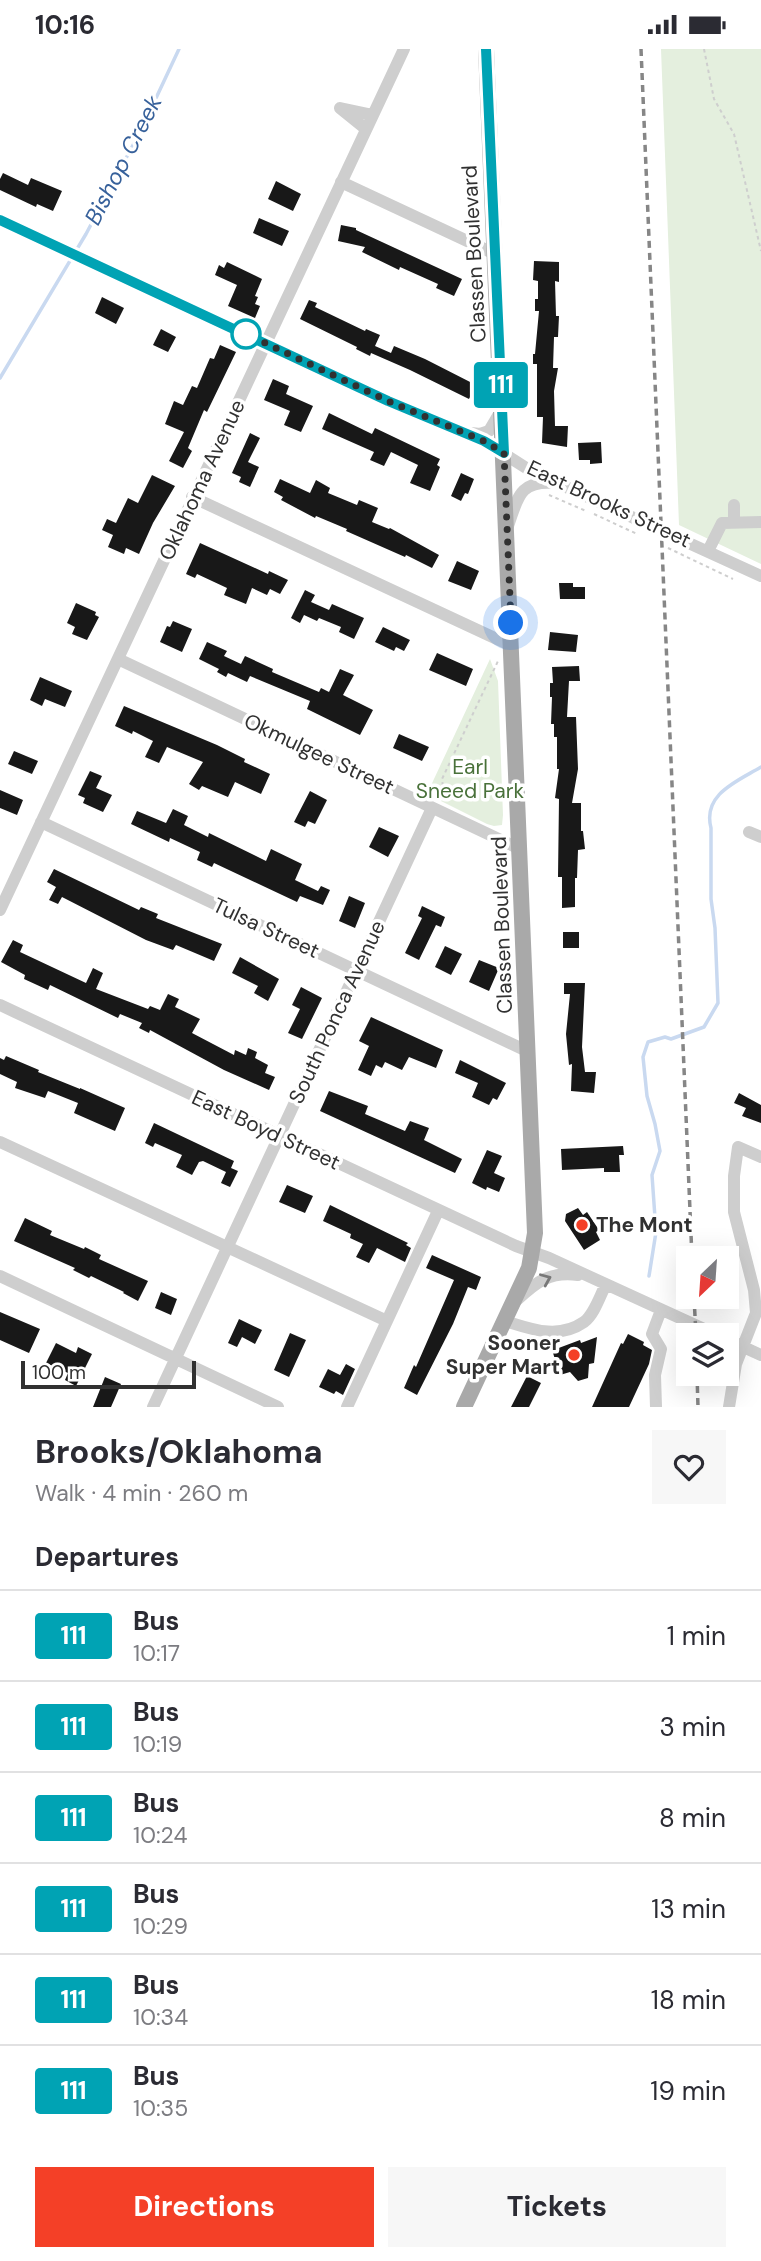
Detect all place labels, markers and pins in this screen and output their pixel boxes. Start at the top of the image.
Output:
unlabelled marker [231,319,261,349]
place label: The Mont [596,1211,693,1239]
marker: The Mont [574,1217,590,1233]
place label: Sooner Super Mart [446,1329,560,1381]
marker: Sooner Super Mart [566,1347,582,1363]

